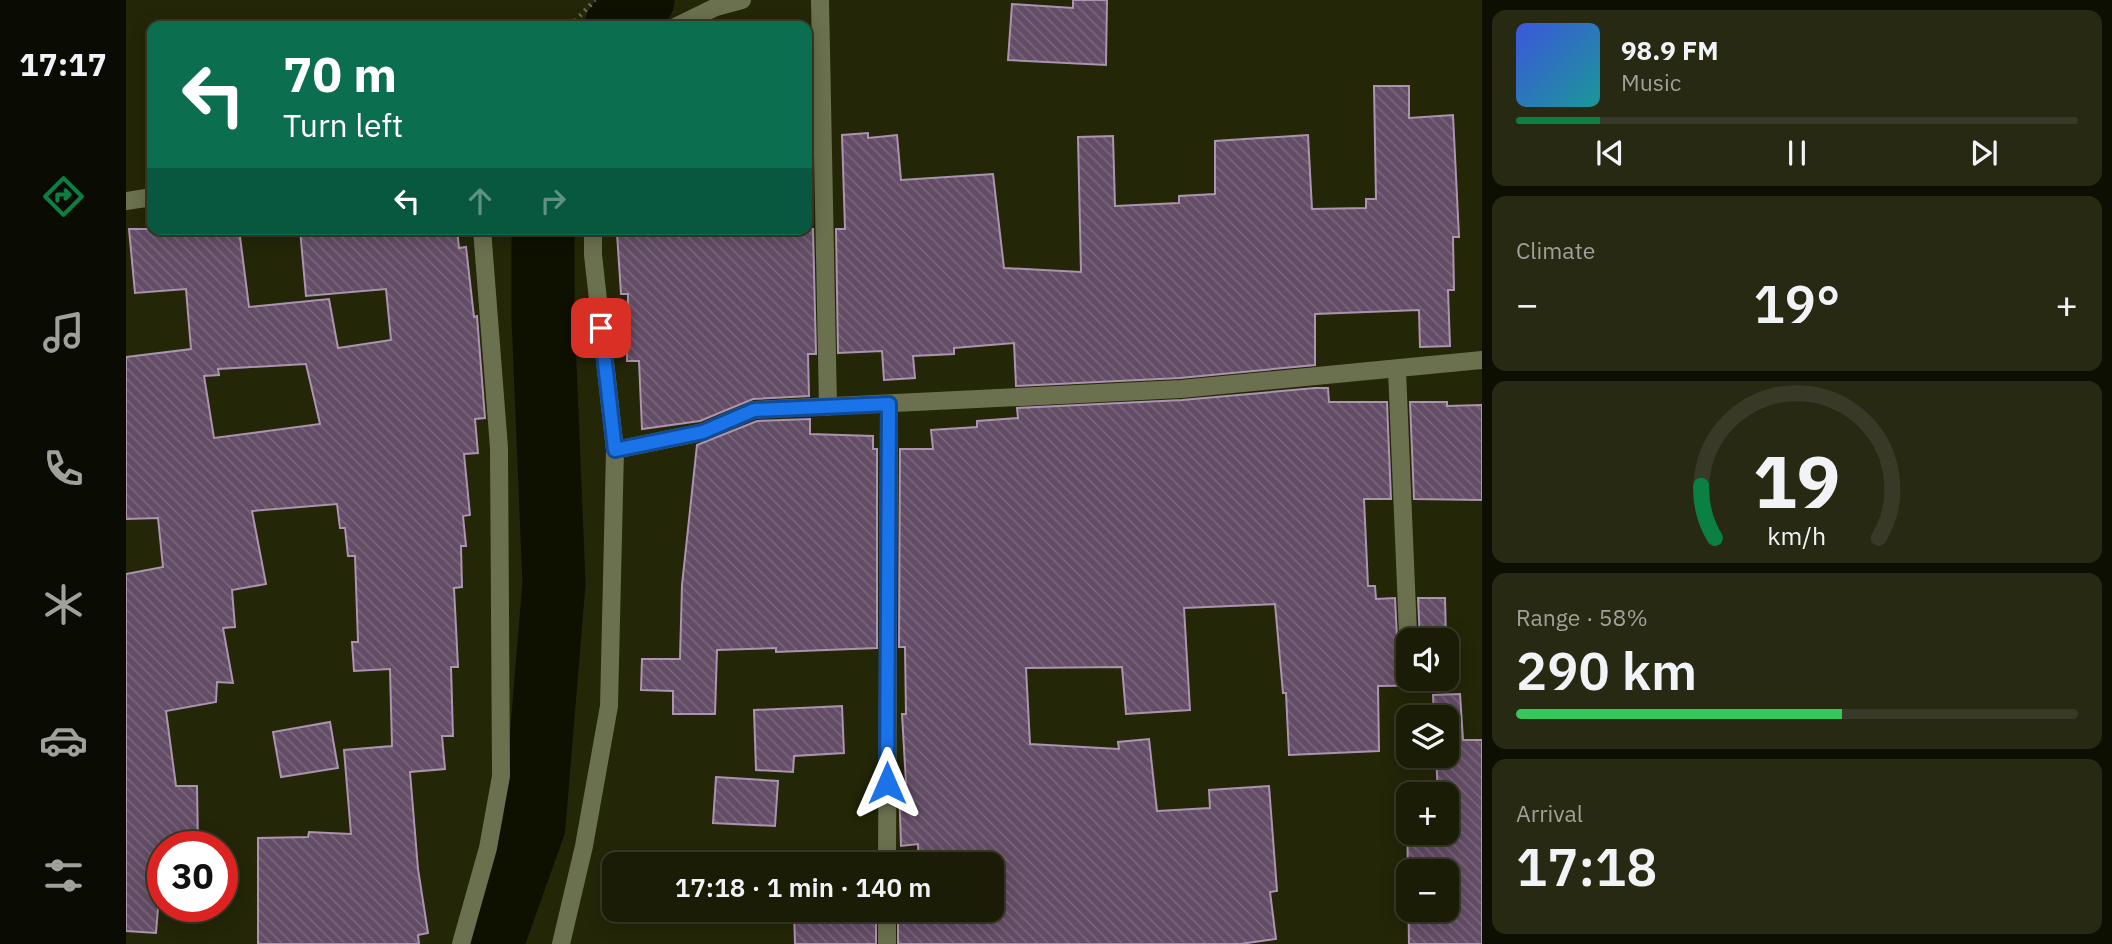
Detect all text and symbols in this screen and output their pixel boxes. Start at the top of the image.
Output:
text: 98.9 FM [1621,33,1719,67]
text: 70 m [283,42,397,105]
text: 17:17 [19,43,107,85]
icon: left [168,49,259,140]
text: Music [1621,67,1681,97]
text: Turn left [283,104,403,146]
icon: previous [1591,134,1629,172]
icon: pause [1778,134,1816,172]
icon: next [1965,134,2003,172]
icon: directions [39,172,88,221]
icon: left [388,182,426,220]
icon: ahead [461,182,499,220]
icon: right [534,182,572,220]
text: Climate [1516,235,1595,265]
text: 19° [1754,270,1840,337]
text: − [1516,279,1539,328]
text: + [2055,279,2078,328]
pin [571,298,631,358]
icon: music [39,308,88,357]
icon: arrive [582,309,620,347]
text: 19 [1753,433,1841,528]
icon: phone [39,444,88,493]
text: km/h [1768,519,1826,552]
icon: climate [39,580,88,629]
text: Range · 58% [1516,602,1648,632]
map controls [1396,628,1459,922]
button: sound [1396,628,1459,691]
text: 290 km [1516,637,1697,704]
button: layers [1396,705,1459,768]
icon: car [39,716,88,765]
position arrow [850,746,924,820]
button: + [1396,782,1459,845]
text: Arrival [1516,798,1583,828]
speed limit sign: 30 [147,831,238,922]
text: 17:18 [1516,833,1657,900]
icon: filters [39,851,88,900]
button: − [1396,859,1459,922]
text: 17:18 · 1 min · 140 m [675,870,931,904]

